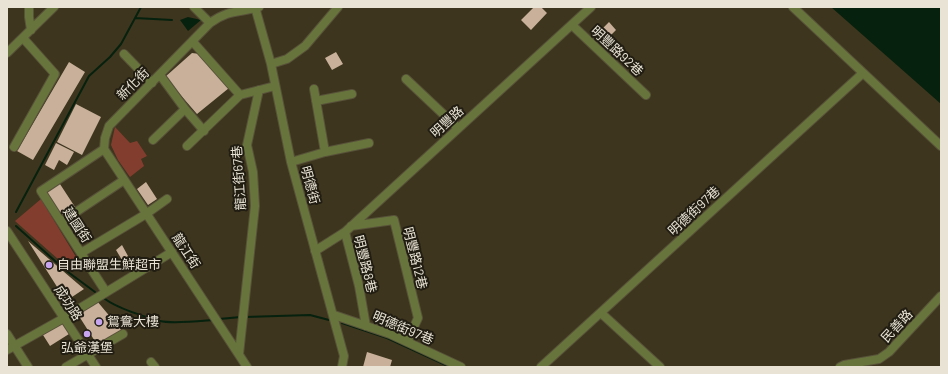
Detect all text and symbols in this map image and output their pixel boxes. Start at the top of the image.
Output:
street label: 明豐路92巷 [588,23,646,79]
street label: 新化街 [114,65,152,103]
street label: 明豐路 [427,103,467,141]
street label: 龍江街67巷 [229,145,249,211]
street label: 明德街 [297,164,323,206]
street label: 明德街97巷 [665,183,723,239]
street label: 建國街 [60,204,94,246]
street label: 明豐路12巷 [400,225,430,291]
street label: 龍江街 [169,230,203,272]
street label: 明豐路8巷 [350,234,380,294]
place label: 自由聯盟生鮮超市 [57,257,161,273]
marker: 自由聯盟生鮮超市 [44,260,54,270]
street label: 成功路 [51,282,85,324]
street label: 民善路 [878,306,916,346]
street label: 明德街97巷 [370,308,436,348]
place label: 鴛鴦大樓 [107,314,159,330]
marker: 鴛鴦大樓 [94,317,104,327]
marker: 弘爺漢堡 [82,329,92,339]
place label: 弘爺漢堡 [61,340,113,356]

